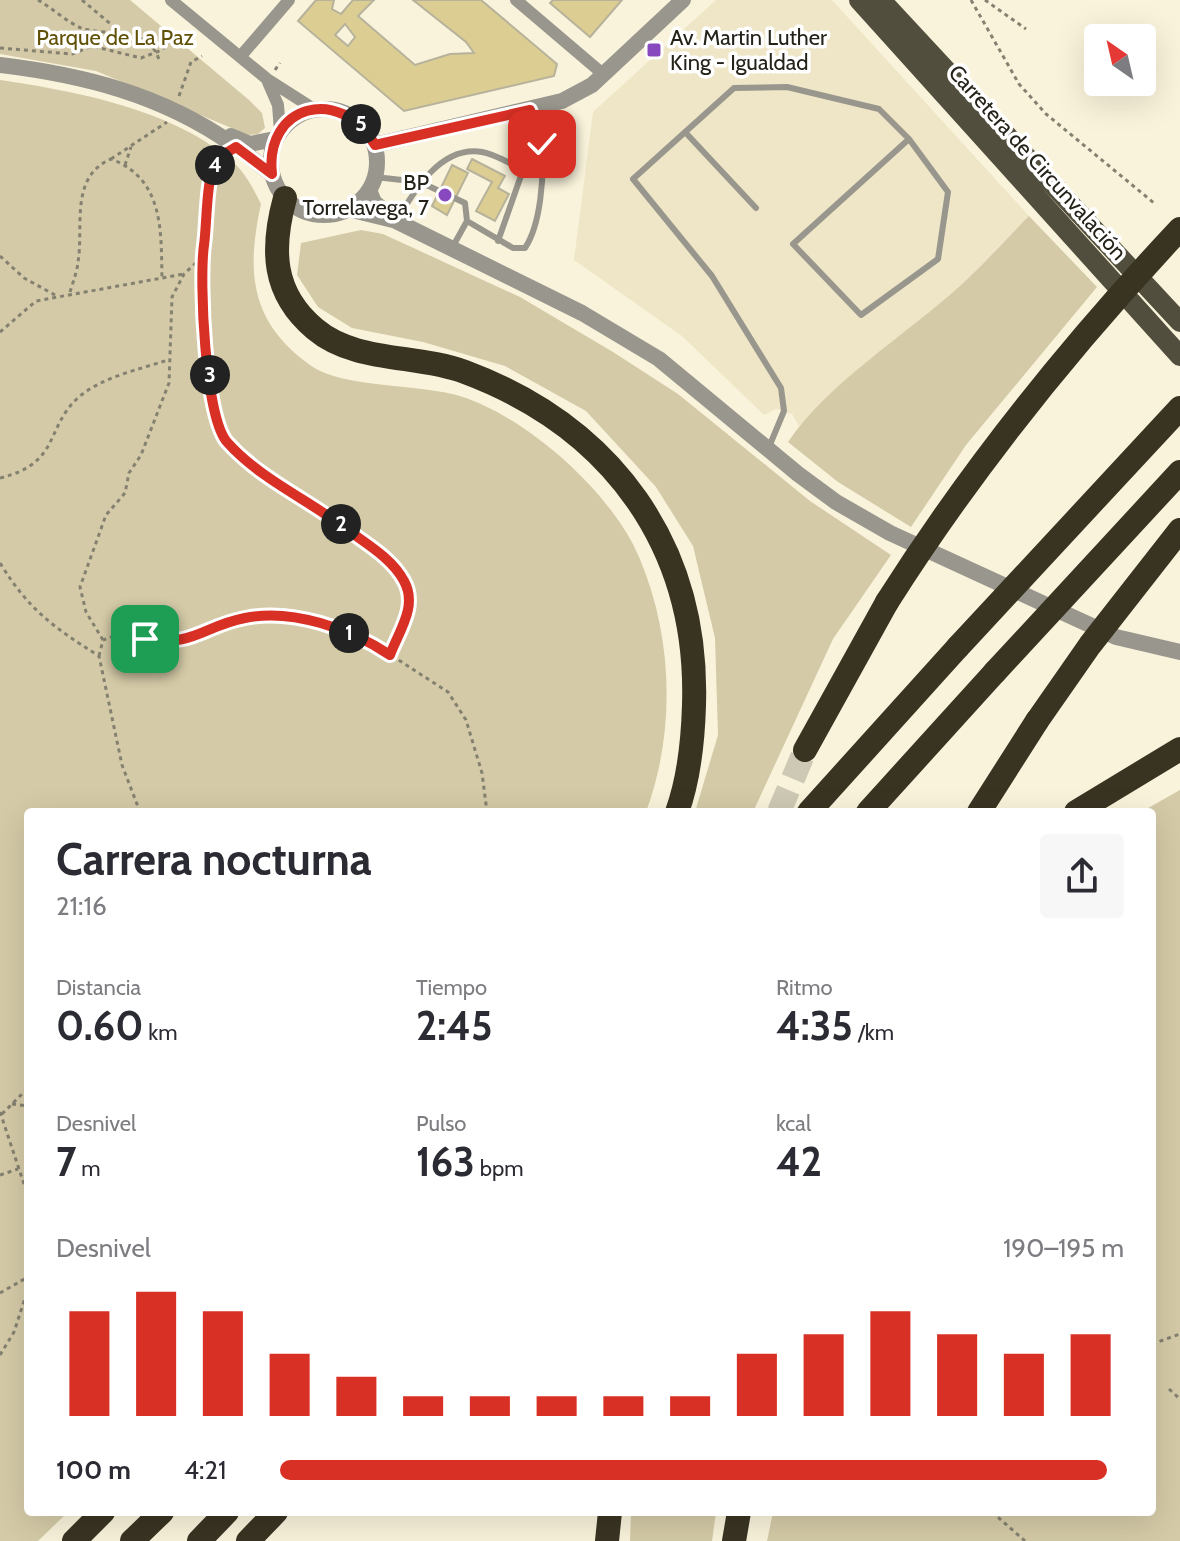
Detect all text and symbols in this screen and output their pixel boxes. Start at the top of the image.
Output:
park label: Parque de La Paz [36,24,194,51]
place label: Av. Martin Luther King - Igualdad [670,24,827,76]
north arrow [1084,24,1156,96]
map controls [1084,24,1156,96]
marker: Av. Martin Luther King - Igualdad [645,41,663,59]
street label: Carretera de Circunvalación [943,59,1132,266]
pin: 5 [341,104,381,144]
text: 5 [355,110,367,137]
pin [508,110,576,178]
icon: check [520,122,564,166]
pin: 4 [195,145,235,185]
text: 4 [208,151,222,178]
place label: BP Torrelavega, 7 [303,169,429,221]
marker: BP Torrelavega, 7 [436,186,454,204]
pin: 3 [190,355,230,395]
text: 3 [204,361,216,388]
pin: 2 [321,504,361,544]
text: 2 [335,510,347,537]
pin [111,605,179,673]
pin: 1 [329,613,369,653]
icon: arrive [123,617,167,661]
text: 1 [345,619,353,646]
text: Carrera nocturna [56,833,372,886]
button: share [1040,834,1124,918]
text: 21:16 [56,890,107,922]
text: Distancia [56,974,141,1001]
text: Tiempo [416,974,487,1001]
text: Ritmo [776,974,833,1001]
text: 0.60 [56,1001,143,1050]
text: 2:45 [416,1001,492,1050]
text: 4:35 [776,1001,853,1050]
text: km [143,1019,178,1046]
text: /km [853,1019,894,1046]
text: Desnivel [56,1110,136,1137]
text: Pulso [416,1110,466,1137]
text: kcal [776,1110,811,1137]
text: 7 [56,1137,76,1186]
text: 163 [416,1137,475,1186]
text: 42 [776,1137,822,1186]
text: m [76,1155,101,1182]
text: bpm [475,1155,524,1182]
text: Desnivel [56,1232,151,1264]
text: 190–195 m [1003,1232,1124,1264]
text: 100 m [56,1454,131,1486]
text: 4:21 [184,1454,227,1486]

